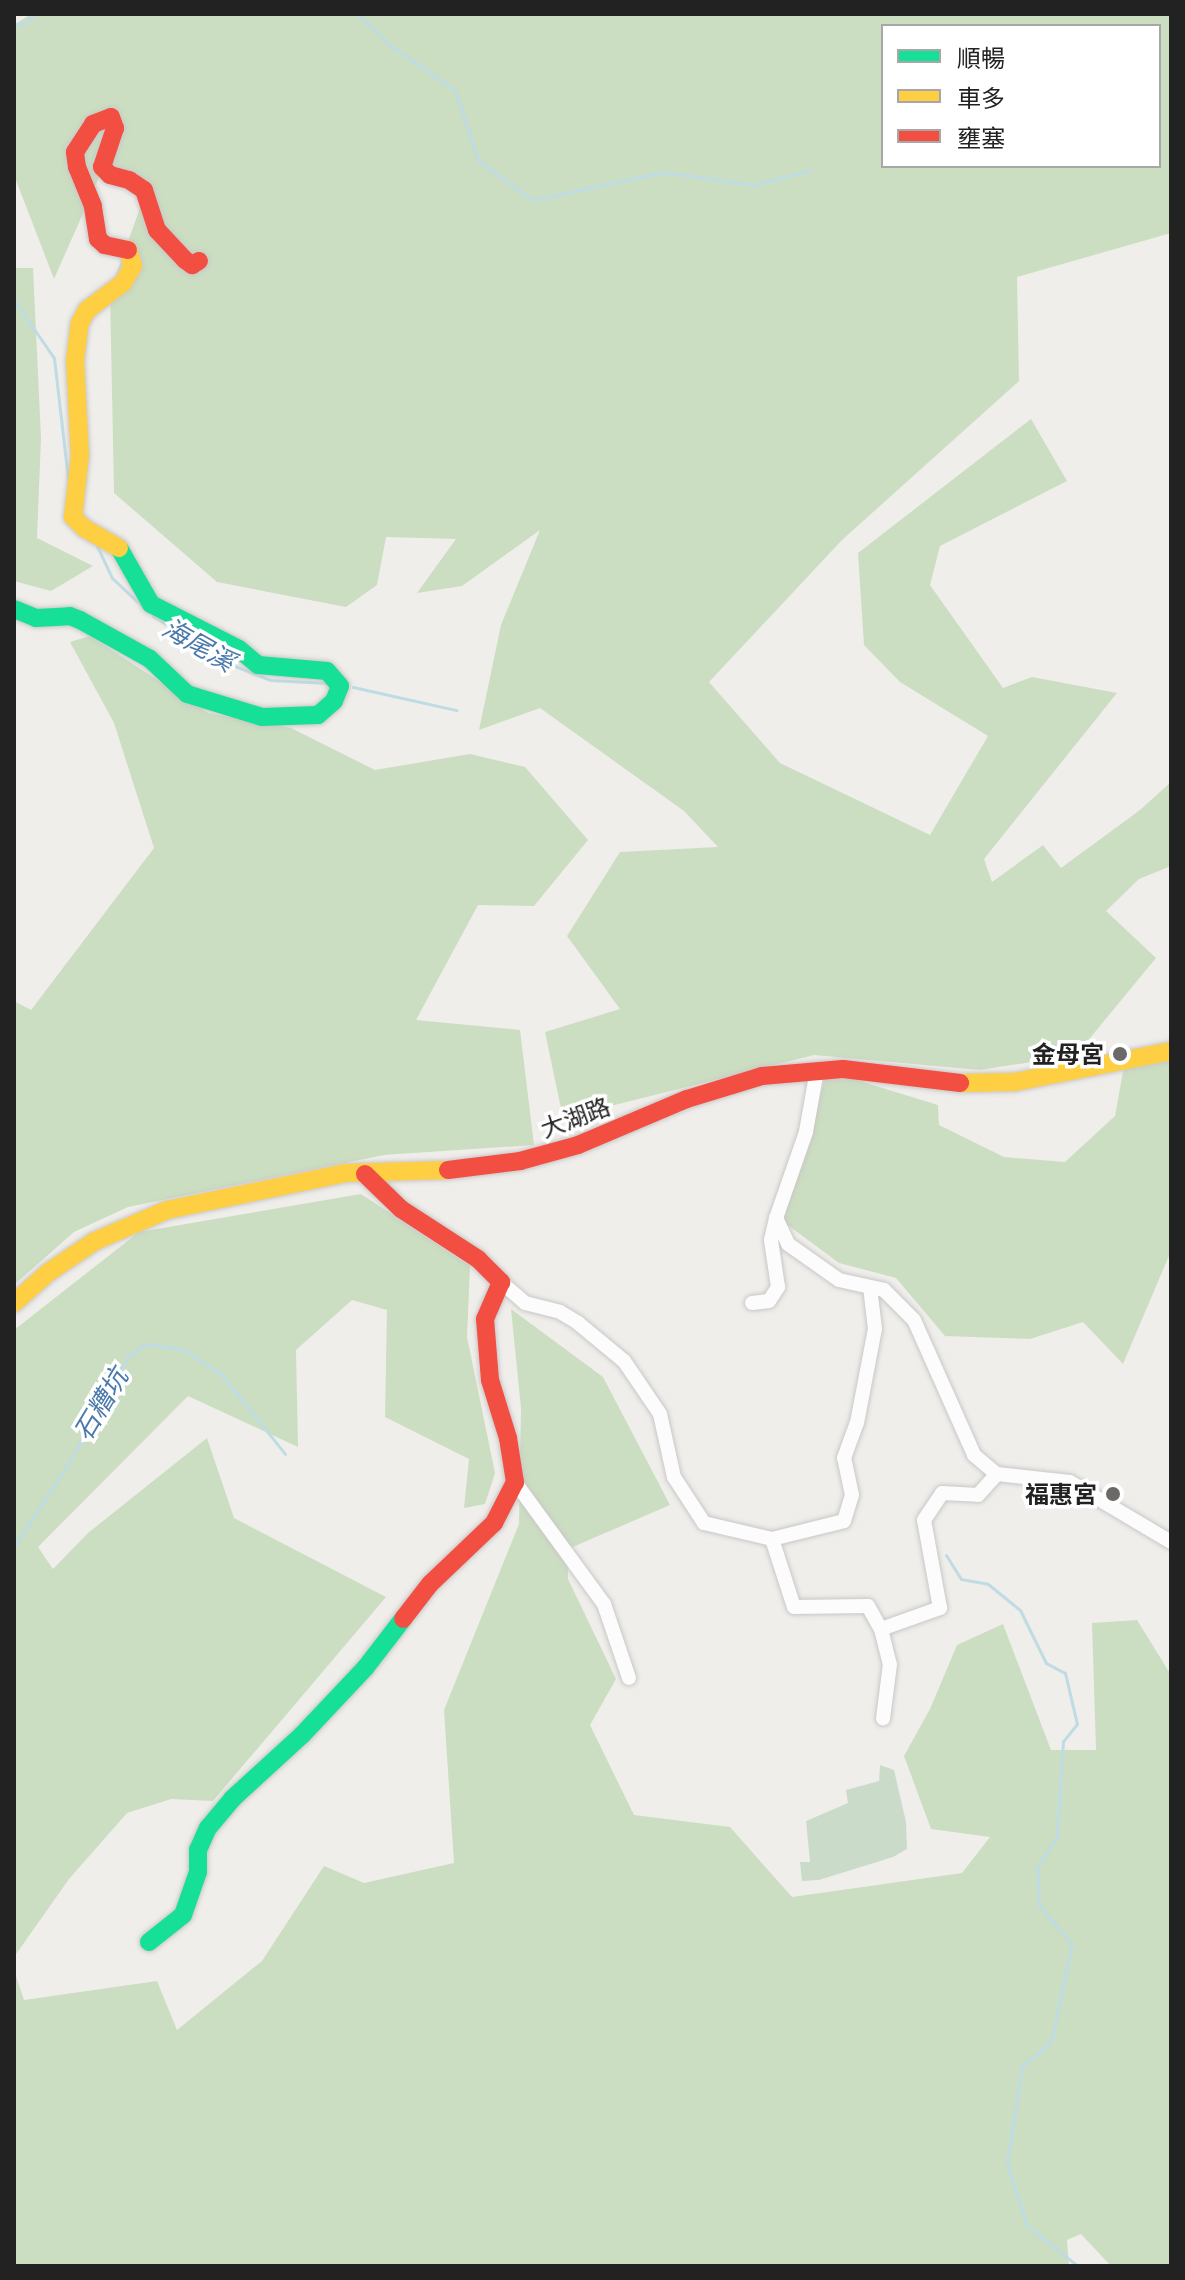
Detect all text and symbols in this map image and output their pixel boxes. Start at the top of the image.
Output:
legend [881,24,1161,168]
text: 順暢 [957,43,1005,72]
text: 車多 [957,83,1005,112]
text: 壅塞 [957,123,1005,152]
water label: 海尾溪 [157,611,241,677]
place label: 金母宮 [1032,1040,1104,1068]
marker: 金母宮 [1111,1045,1129,1063]
street label: 大湖路 [536,1091,614,1143]
water label: 石糟坑 [67,1363,133,1445]
place label: 福惠宮 [1025,1480,1097,1508]
marker: 福惠宮 [1104,1485,1122,1503]

